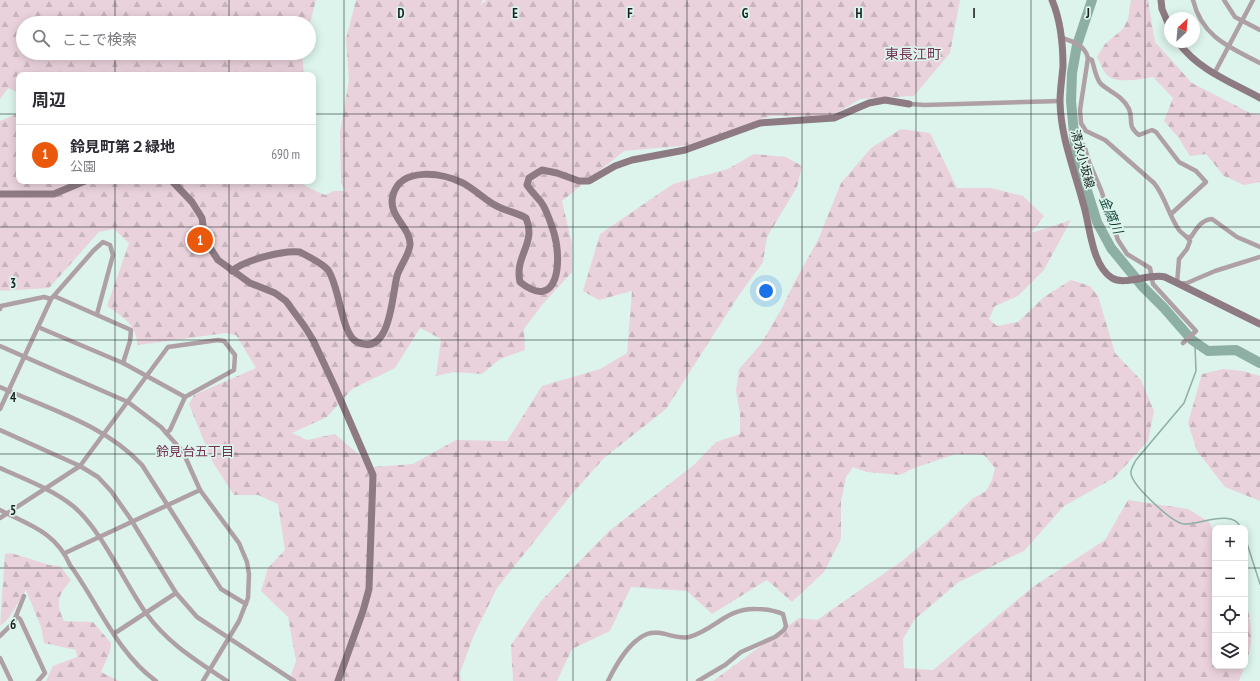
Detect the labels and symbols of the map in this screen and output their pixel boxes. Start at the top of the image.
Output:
text: D [398,5,405,22]
text: E [512,5,518,22]
text: F [627,5,633,22]
text: G [742,5,749,22]
text: H [856,5,863,22]
text: I [972,5,976,22]
text: J [1085,5,1090,22]
north arrow [1164,12,1200,48]
district label: 東長江町 [885,45,941,63]
street label: 清水小坂線 [1068,128,1098,190]
water label: 金腐川 [1096,194,1127,238]
pin: 1 [187,225,213,255]
text: 3 [10,275,16,292]
your location [756,281,776,301]
text: 4 [10,389,17,406]
district label: 鈴見台五丁目 [156,443,234,460]
text: 5 [10,502,16,519]
text: 6 [10,616,16,633]

